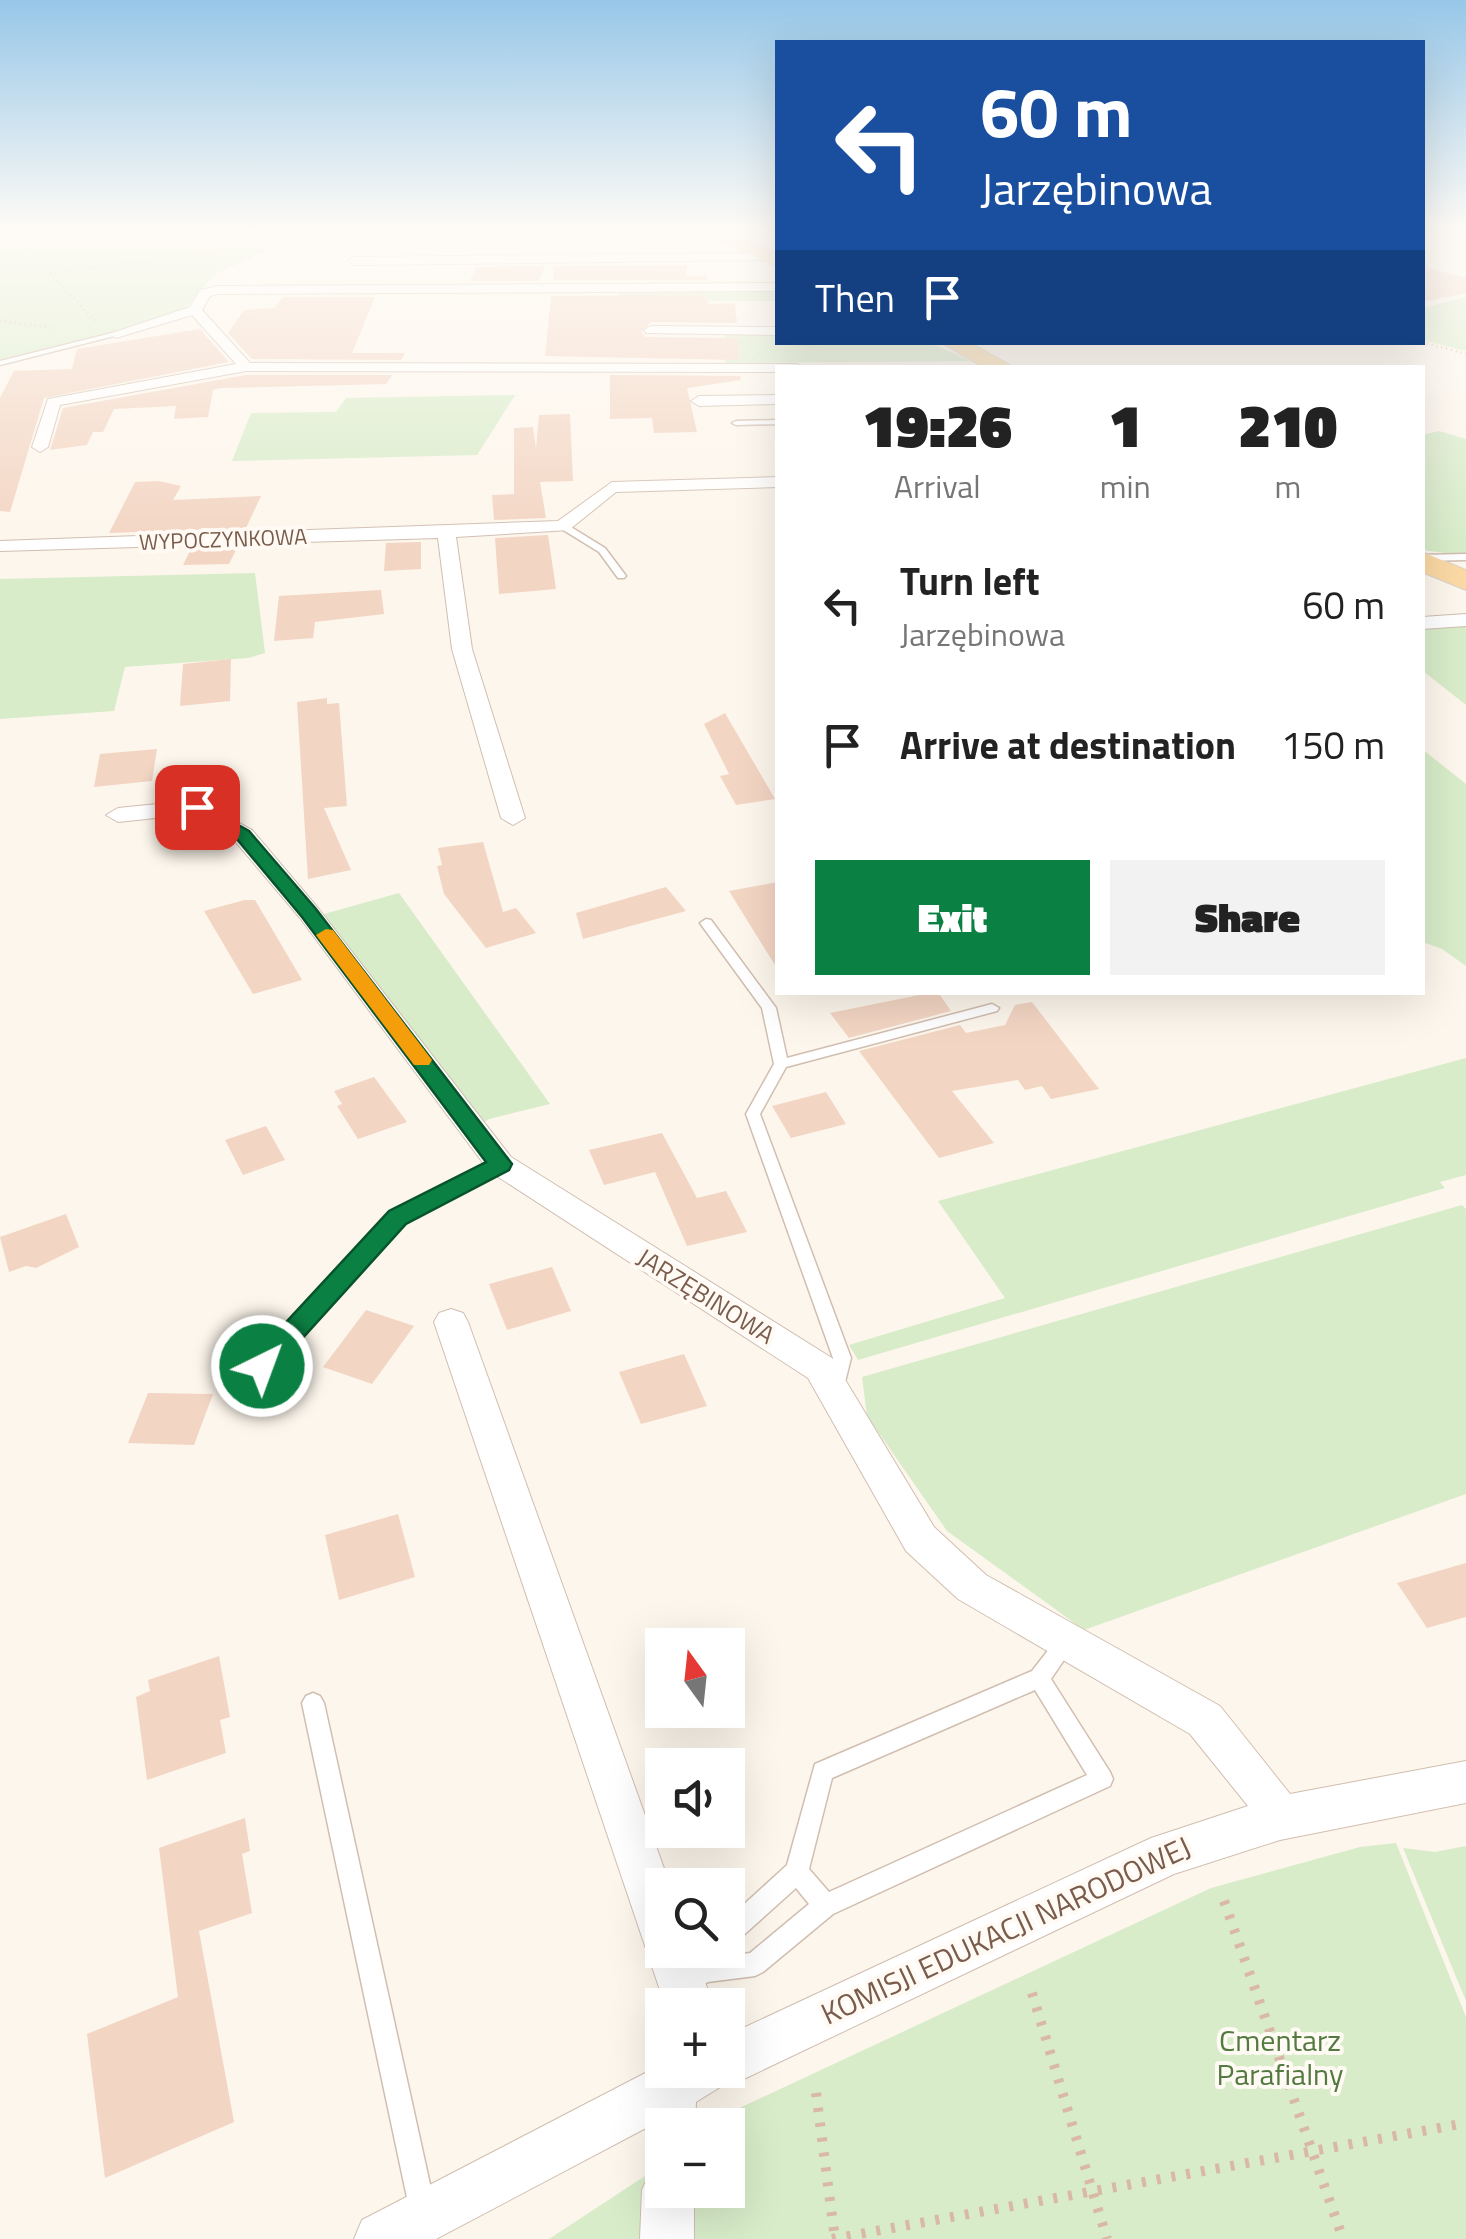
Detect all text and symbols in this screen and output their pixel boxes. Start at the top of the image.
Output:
text: 60 m [980,58,1133,164]
icon: left [815,80,945,210]
text: Jarzębinowa [980,154,1212,222]
text: Then [815,269,895,327]
icon: arrive [915,270,970,325]
text: 19:26 [863,379,1012,470]
text: 1 [1109,379,1142,470]
text: 210 [1238,379,1337,470]
text: Arrival [894,462,981,510]
text: min [1100,462,1151,510]
text: m [1274,462,1301,510]
street label: WYPOCZYNKOWA [138,519,308,559]
text: Turn left [900,552,1040,610]
text: 60 m [1302,576,1385,634]
icon: left [815,578,870,633]
text: Jarzębinowa [900,610,1065,658]
text: Arrive at destination [900,716,1236,774]
text: 150 m [1281,716,1385,774]
icon: arrive [815,718,870,773]
pin [155,765,240,850]
icon: arrive [170,780,225,835]
button: Exit [815,860,1090,975]
button: Share [1110,860,1385,975]
street label: JARZĘBINOWA [630,1239,782,1354]
position arrow [210,1314,314,1418]
north arrow [645,1628,745,1728]
map controls [645,1628,745,2208]
button: sound [645,1748,745,1848]
street label: KOMISJI EDUKACJI NARODOWEJ [813,1824,1198,2036]
button: search [645,1868,745,1968]
button: + [645,1988,745,2088]
park label: Cmentarz Parafialny [1217,2017,1343,2097]
button: − [645,2108,745,2208]

